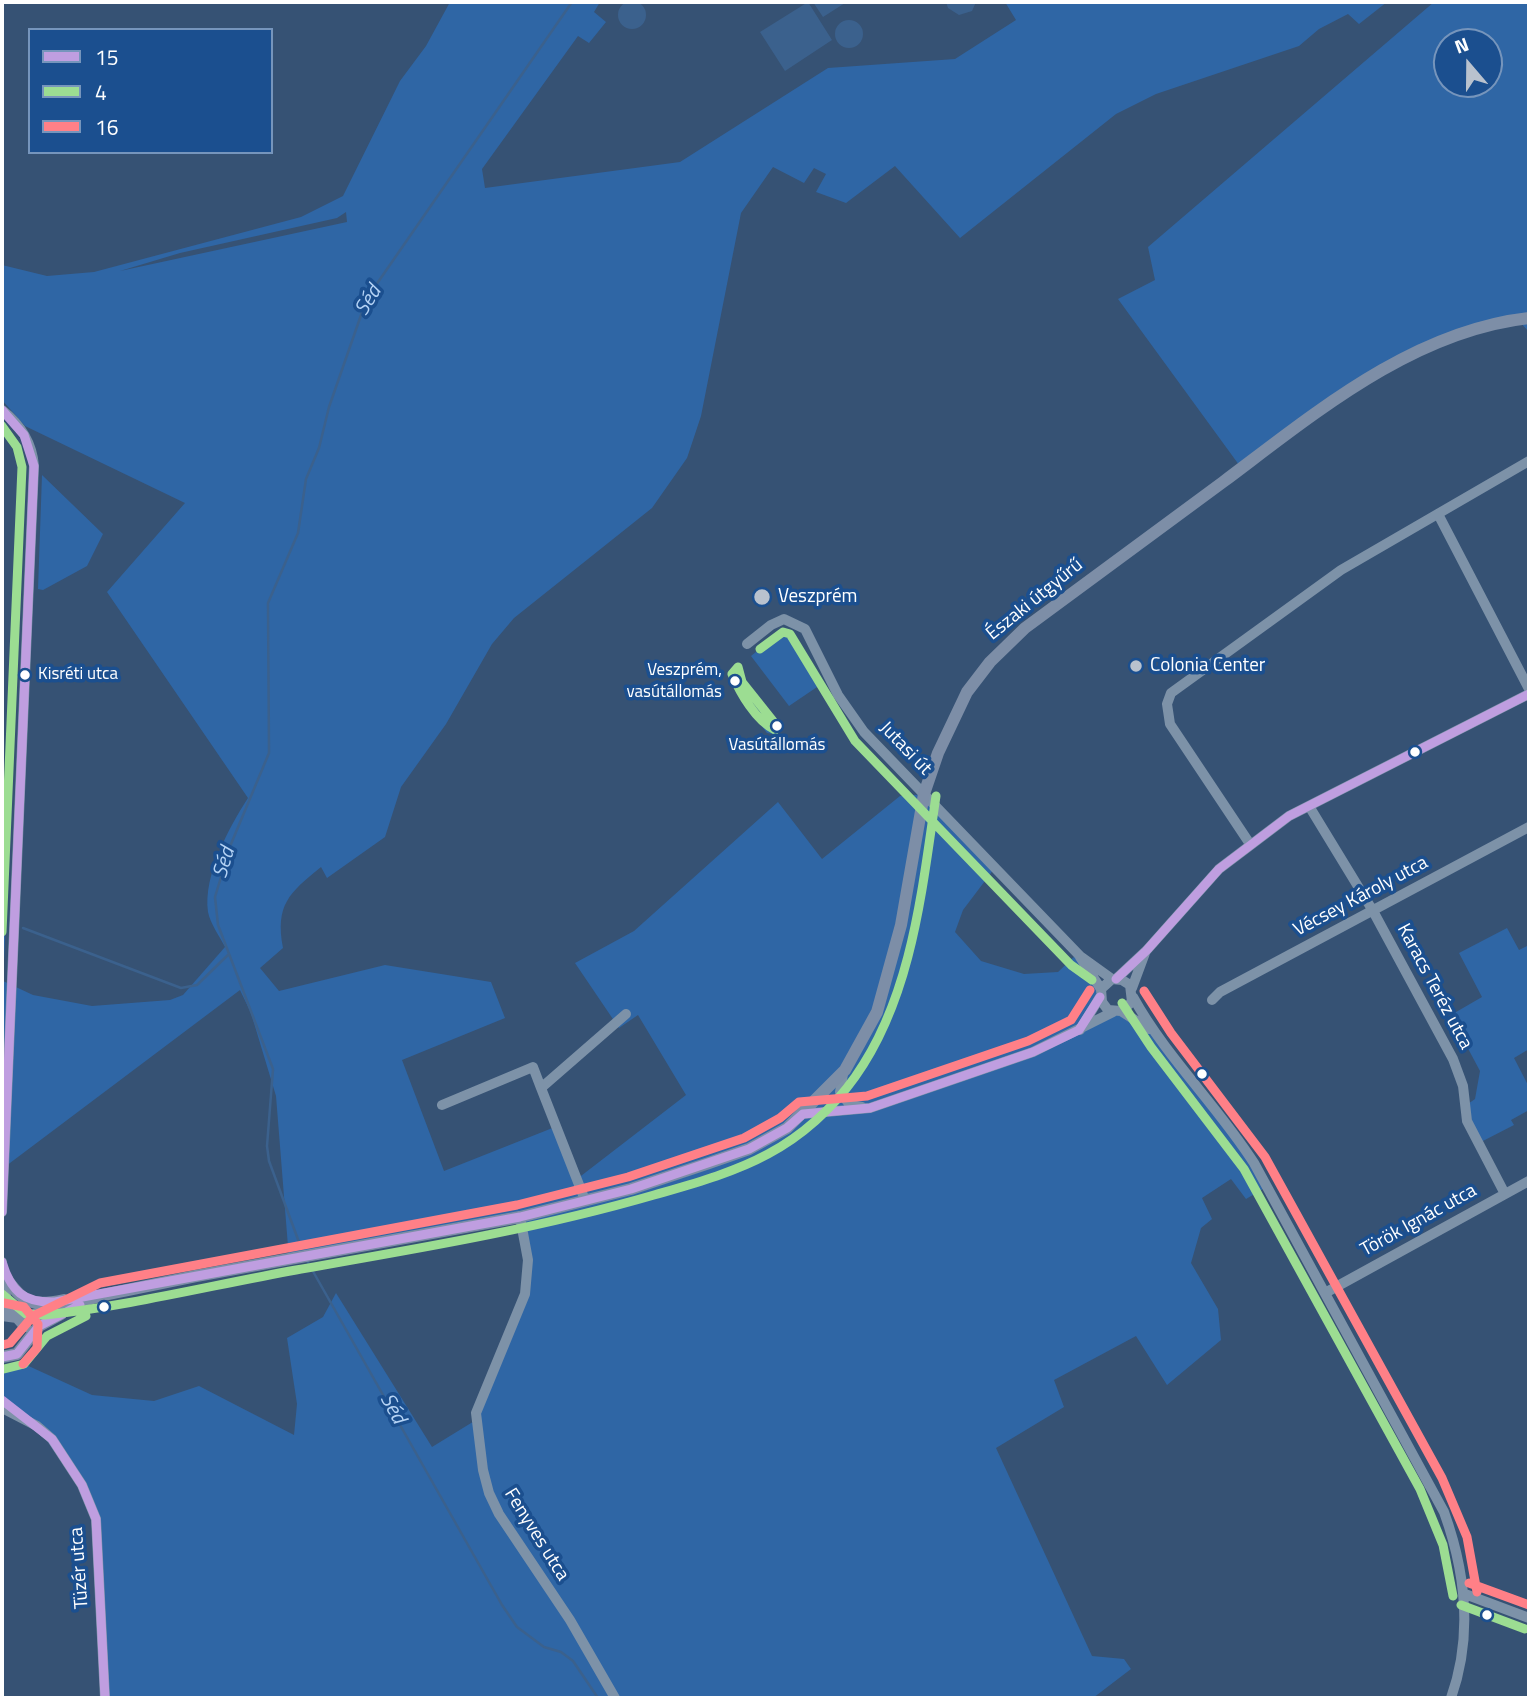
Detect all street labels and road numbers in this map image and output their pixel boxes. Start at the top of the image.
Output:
street label: Északi útgyűrű [982,554,1088,646]
street label: Jutasi út [874,717,936,781]
street label: Vécsey Károly utca [1290,852,1432,942]
street label: Karacs Teréz utca [1391,920,1477,1054]
street label: Török Ignác utca [1357,1180,1481,1262]
street label: Fenyves utca [499,1485,573,1585]
street label: Tüzér utca [66,1526,94,1610]

